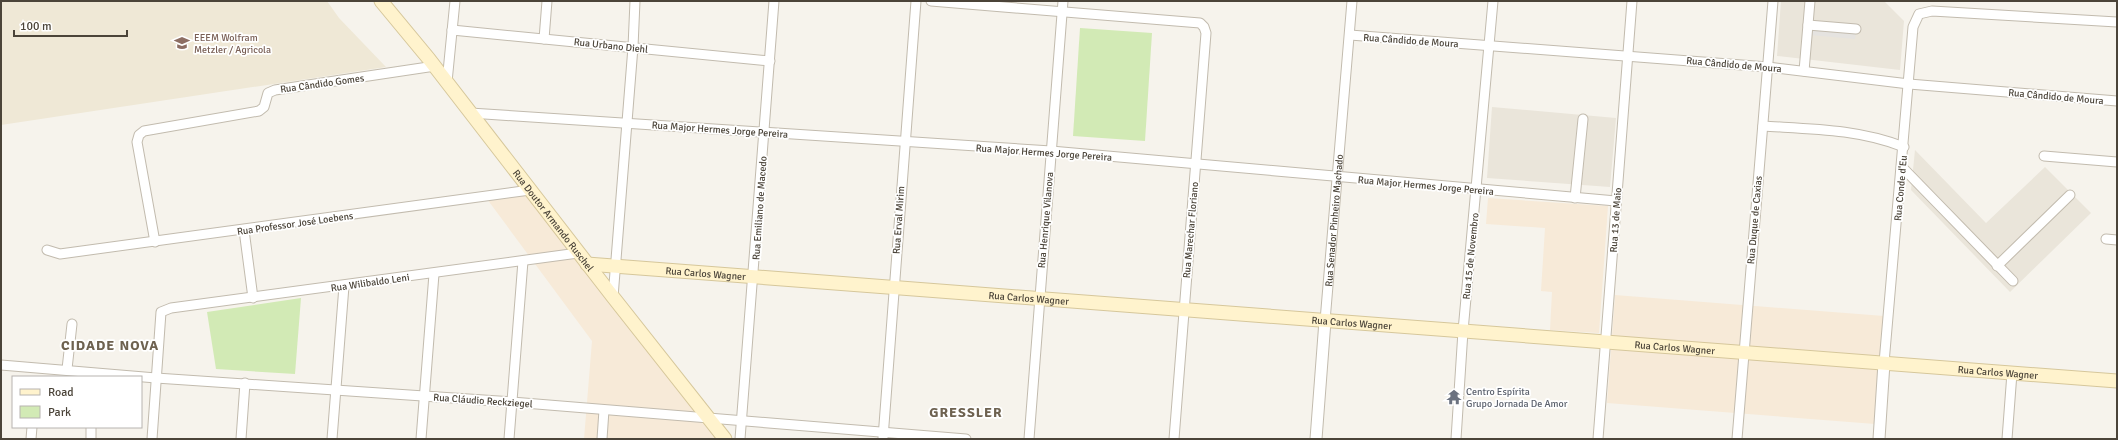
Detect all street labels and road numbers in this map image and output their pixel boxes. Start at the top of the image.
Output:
street label: Rua Cândido de Moura [1363,32,1459,50]
street label: Rua Urbano Diehl [573,36,649,56]
street label: Rua Cândido de Moura [1686,55,1782,75]
street label: Rua Cândido Gomes [279,72,366,96]
street label: Rua Cândido de Moura [2008,87,2104,107]
street label: Rua Major Hermes Jorge Pereira [651,119,788,141]
street label: Rua Major Hermes Jorge Pereira [975,142,1112,164]
street label: Rua Senador Pinheiro Machado [1323,154,1346,287]
street label: Rua Conde d'Eu [1892,155,1910,221]
street label: Rua Emiliano de Macedo [750,156,770,260]
street label: Rua Doutor Armando Ruschel [510,168,596,274]
street label: Rua Henrique Vilanova [1036,171,1056,269]
street label: Rua Major Hermes Jorge Pereira [1357,174,1494,198]
street label: Rua Duque de Caxias [1745,175,1765,265]
street label: Rua Marechar Floriano [1181,181,1201,279]
street label: Rua Erval Mirim [891,186,907,255]
street label: Rua 13 de Maio [1608,187,1624,253]
street label: Rua Professor José Loebens [236,210,355,238]
street label: Rua 15 de Novembro [1460,212,1482,300]
street label: Rua Carlos Wagner [665,265,747,283]
street label: Rua Wilibaldo Leni [330,272,410,294]
street label: Rua Carlos Wagner [988,290,1070,308]
street label: Rua Carlos Wagner [1311,314,1393,333]
street label: Rua Carlos Wagner [1634,339,1716,357]
street label: Rua Carlos Wagner [1957,364,2039,382]
street label: Rua Cláudio Reckziegel [433,392,533,410]

